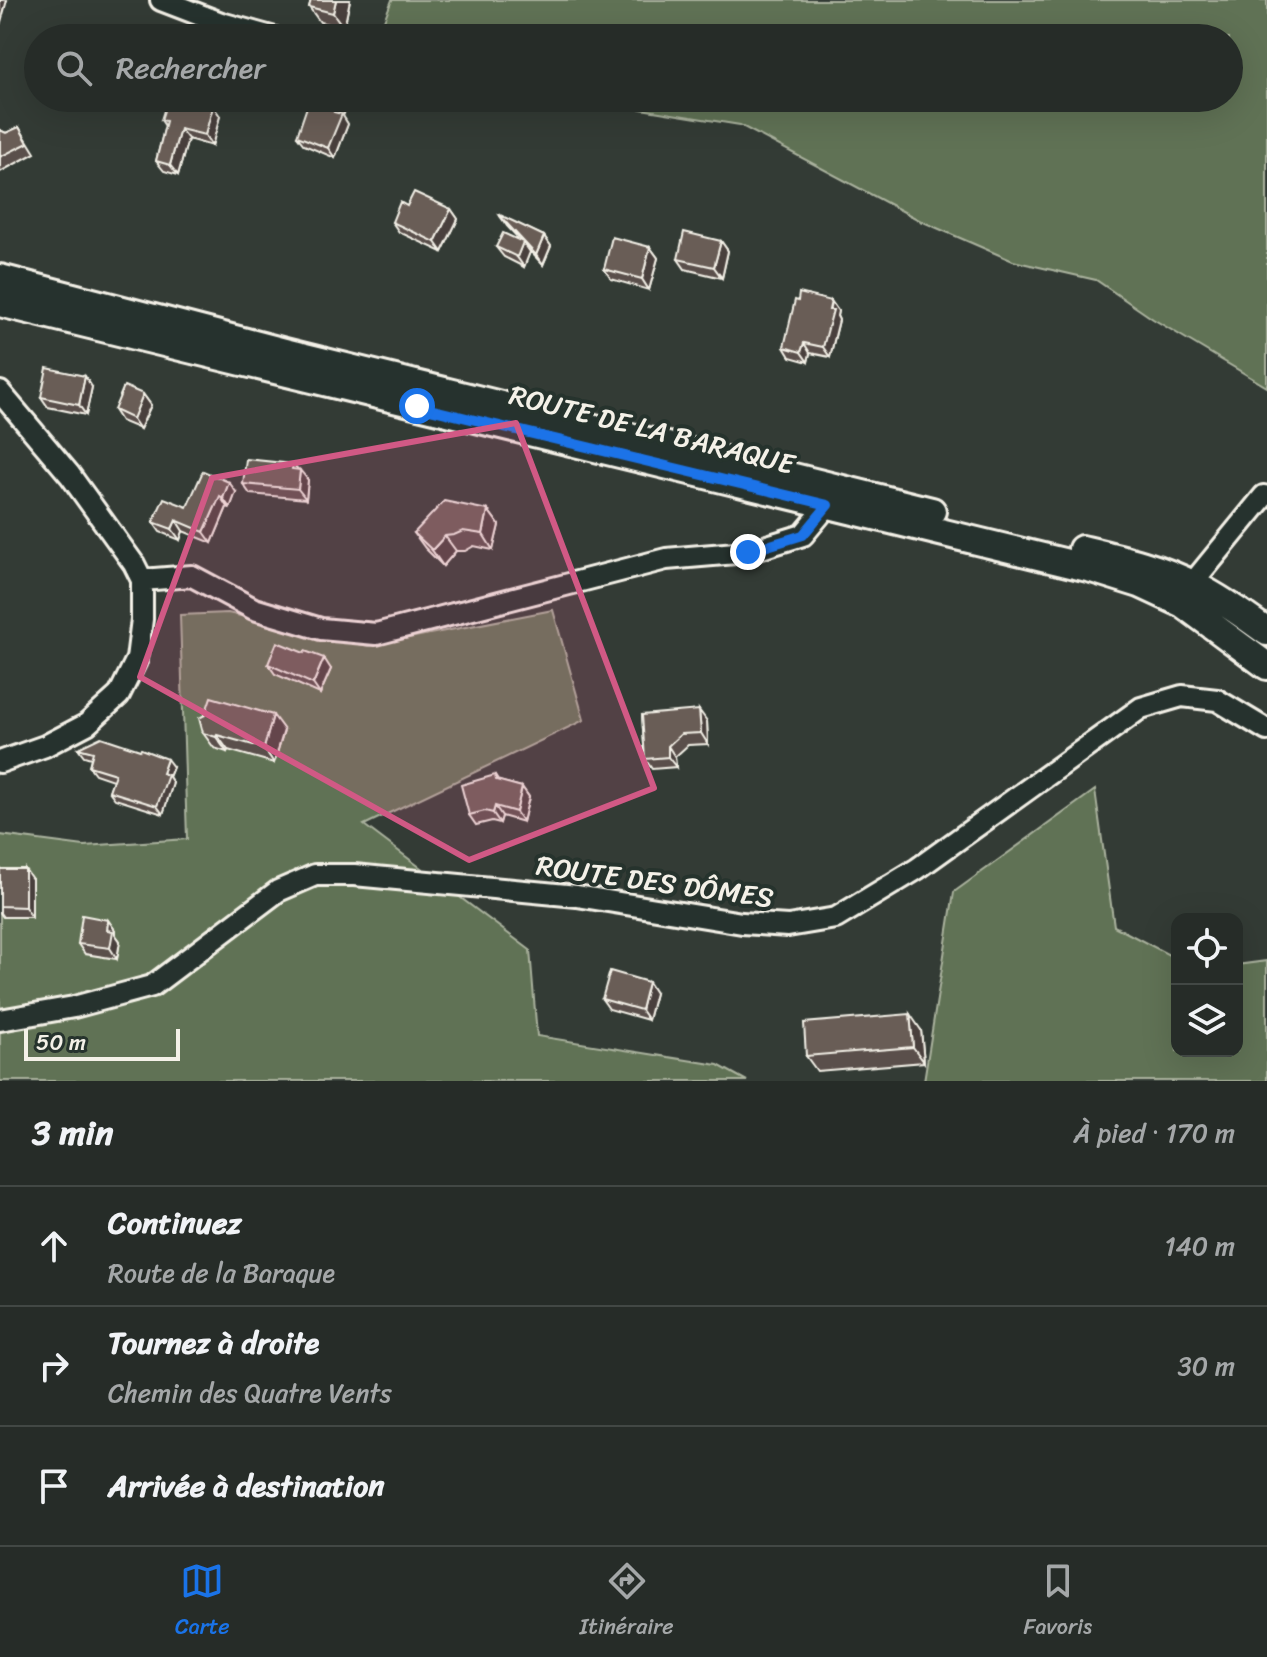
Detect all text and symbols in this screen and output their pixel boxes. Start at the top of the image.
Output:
search box [24,24,1243,112]
text: Rechercher [116,41,266,95]
icon: search [52,46,96,90]
street label: ROUTE DE LA BARAQUE [504,370,801,489]
route start [399,388,435,424]
route end [730,534,766,570]
street label: ROUTE DES DÔMES [533,841,777,922]
map controls [1171,913,1243,1057]
button: locate [1171,913,1243,985]
button: layers [1171,985,1243,1057]
text: 50 m [36,1023,86,1062]
scale bar [24,1025,180,1061]
text: 3 min [32,1103,113,1163]
text: À pied · 170 m [1074,1110,1235,1156]
text: Continuez [108,1196,242,1250]
text: 140 m [1164,1223,1235,1269]
icon: ahead [32,1224,76,1268]
text: Route de la Baraque [108,1250,335,1296]
text: Tournez à droite [108,1316,319,1370]
text: 30 m [1178,1343,1235,1389]
icon: right [32,1344,76,1388]
text: Chemin des Quatre Vents [108,1370,392,1416]
text: Arrivée à destination [108,1459,385,1513]
icon: arrive [32,1464,76,1508]
tab: Carte [175,1559,230,1646]
tab: Itinéraire [580,1559,674,1646]
tab: Favoris [1023,1559,1092,1646]

